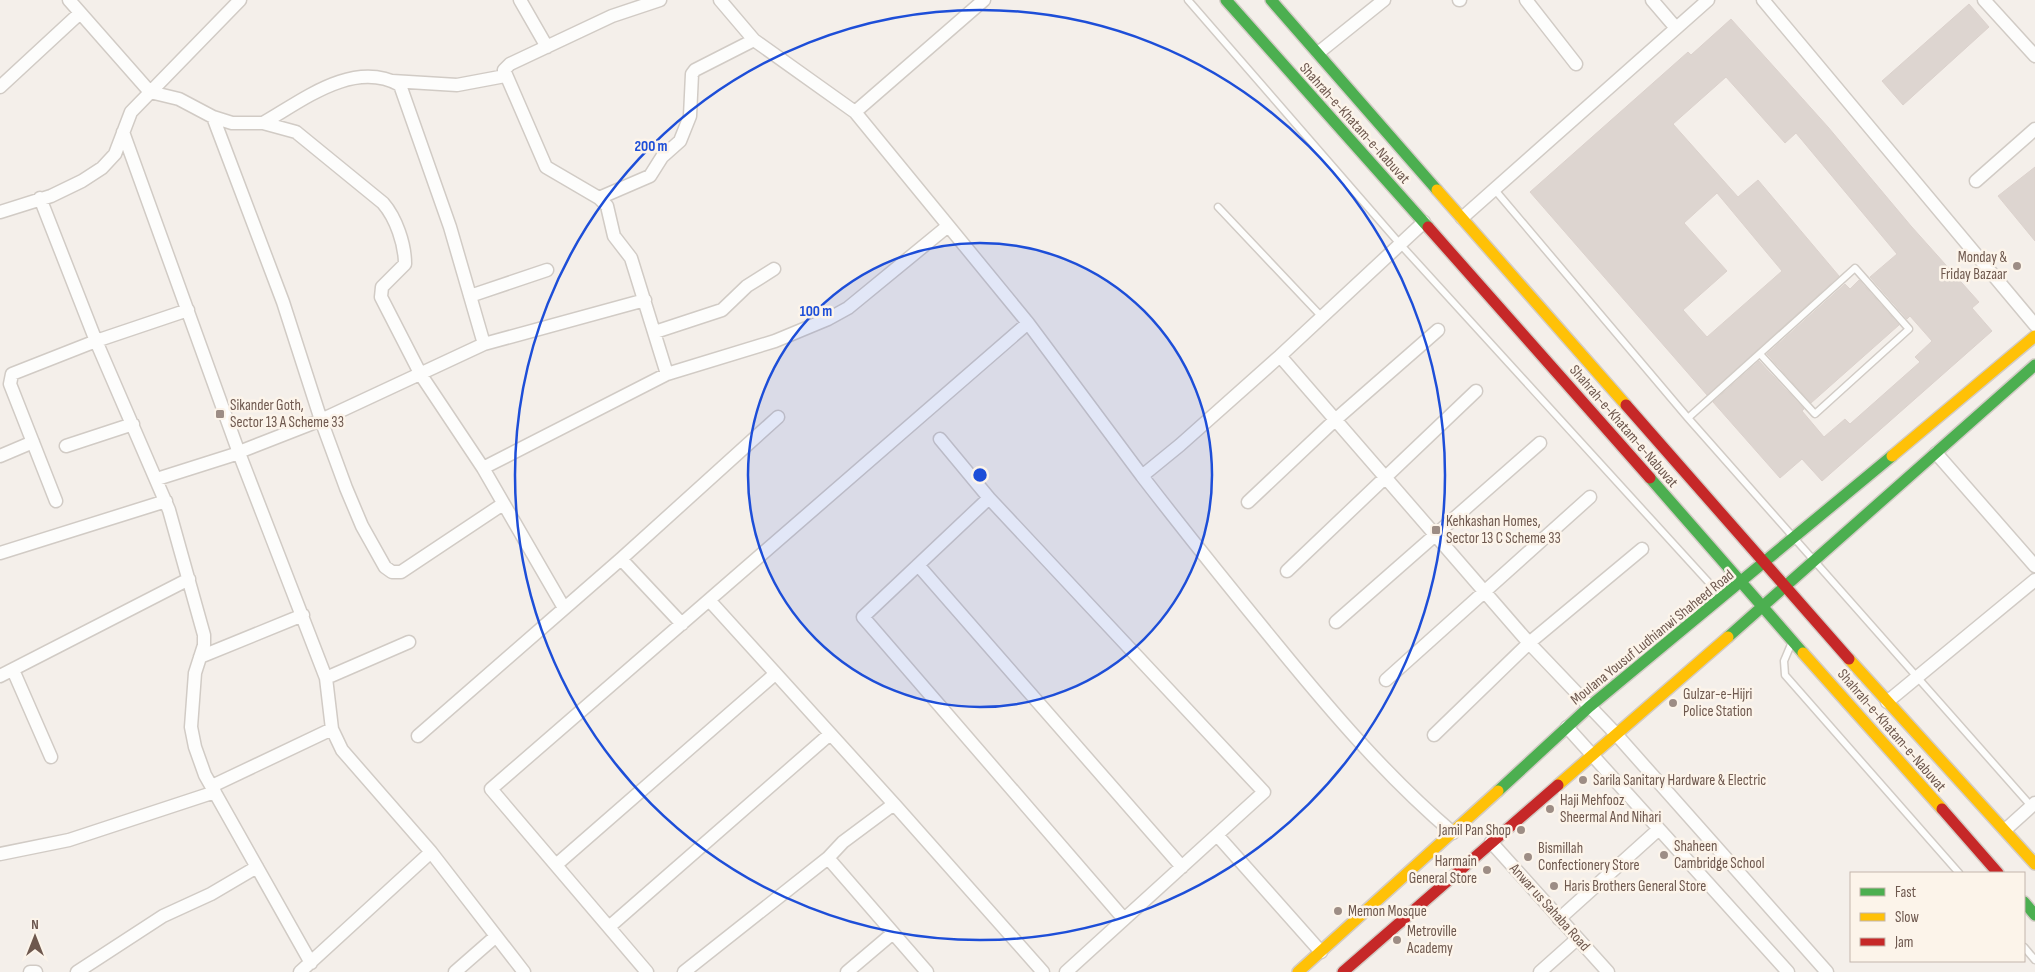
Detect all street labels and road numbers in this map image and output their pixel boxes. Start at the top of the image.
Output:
street label: Shahrah-e-Khatam-e-Nabuvat [1295,59,1414,188]
street label: Shahrah-e-Khatam-e-Nabuvat [1565,361,1682,492]
street label: Moulana Yousuf Ludhianwi Shaheed Road [1567,566,1738,709]
street label: Shahrah-e-Khatam-e-Nabuvat [1833,665,1950,796]
street label: Anwar us Sahaba Road [1505,859,1594,955]

